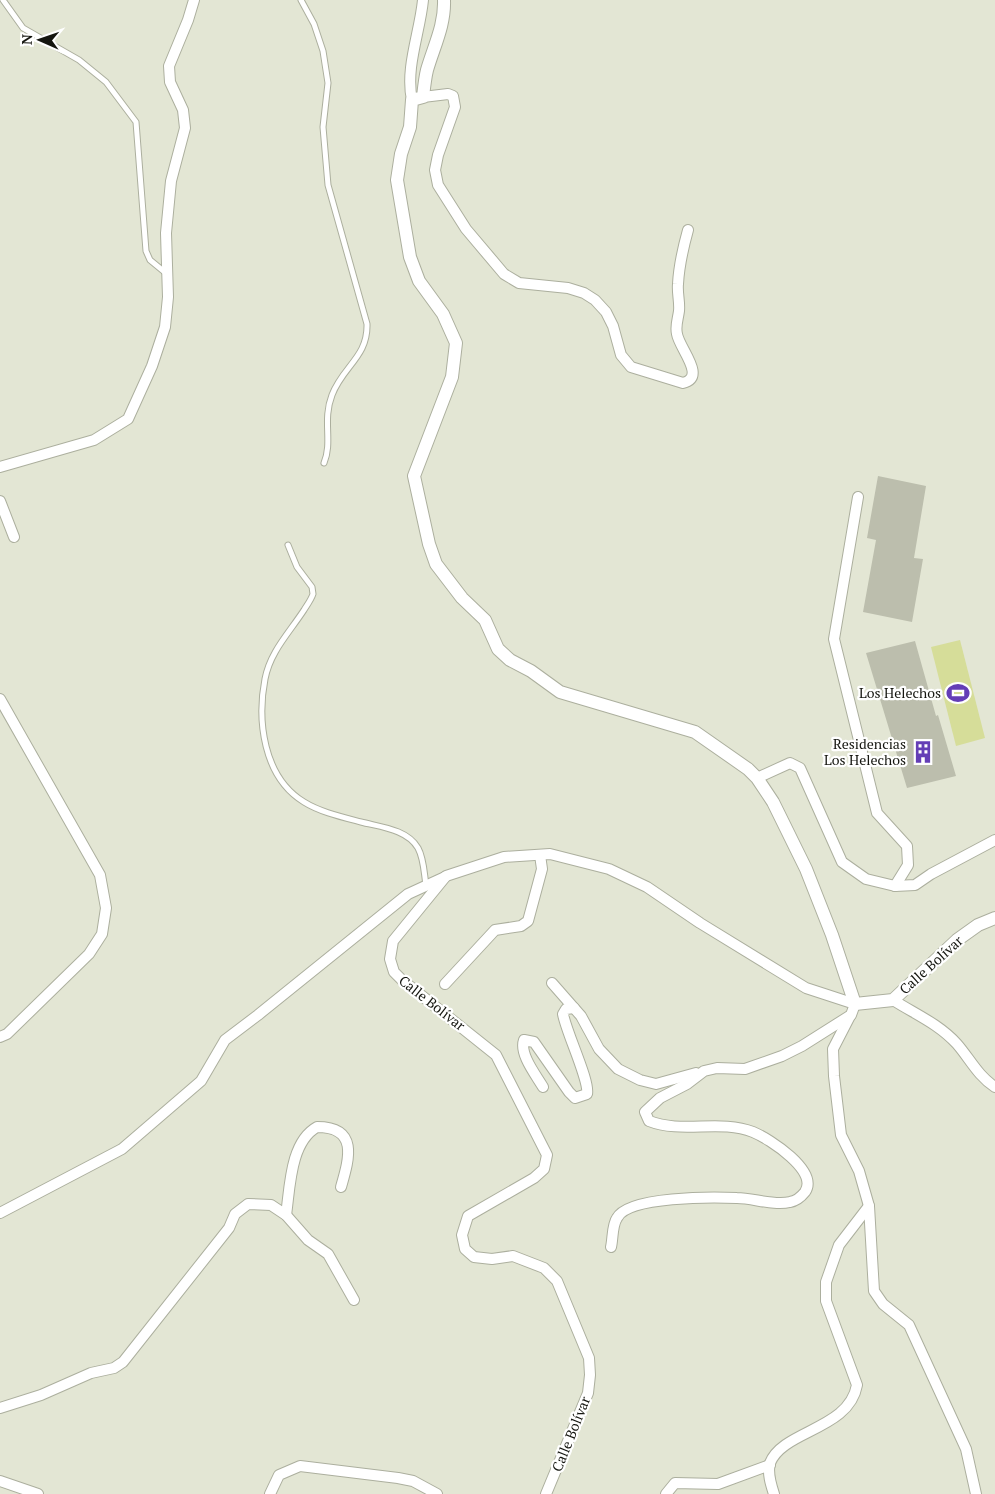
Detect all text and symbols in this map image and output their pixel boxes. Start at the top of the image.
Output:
north arrow [15,15,65,65]
text: N [17,34,36,45]
sports icon: Los Helechos [945,680,971,706]
place label: Los Helechos [859,683,941,702]
place label: Residencias Los Helechos [824,734,906,769]
building icon: Residencias Los Helechos [910,739,936,765]
street label: Calle Bolívar [895,931,967,998]
street label: Calle Bolívar [395,971,470,1035]
street label: Calle Bolívar [547,1393,594,1474]

